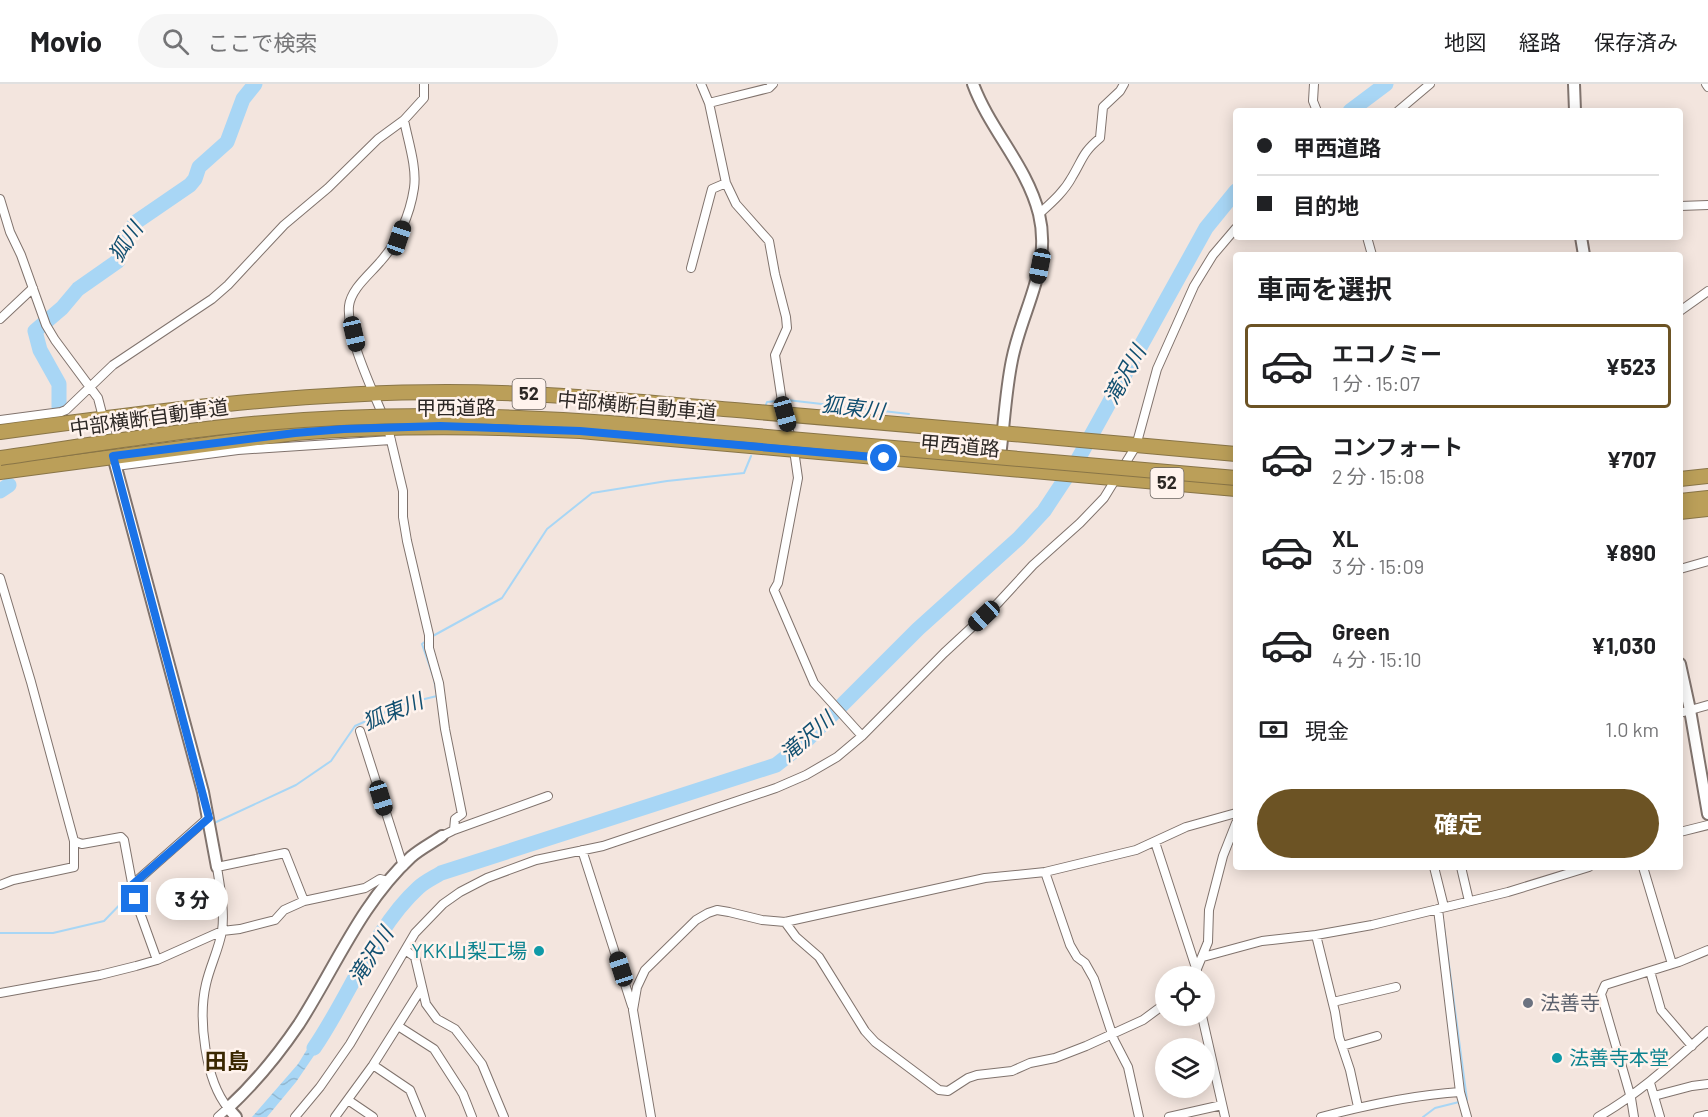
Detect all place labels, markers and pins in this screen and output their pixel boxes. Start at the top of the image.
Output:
place label: YKK山梨工場 [411,938,527,962]
marker: YKK山梨工場 [532,944,546,958]
place label: 法善寺 [1540,990,1600,1014]
marker: 法善寺 [1521,996,1535,1010]
place label: 法善寺本堂 [1569,1045,1669,1069]
marker: 法善寺本堂 [1550,1051,1564,1065]

